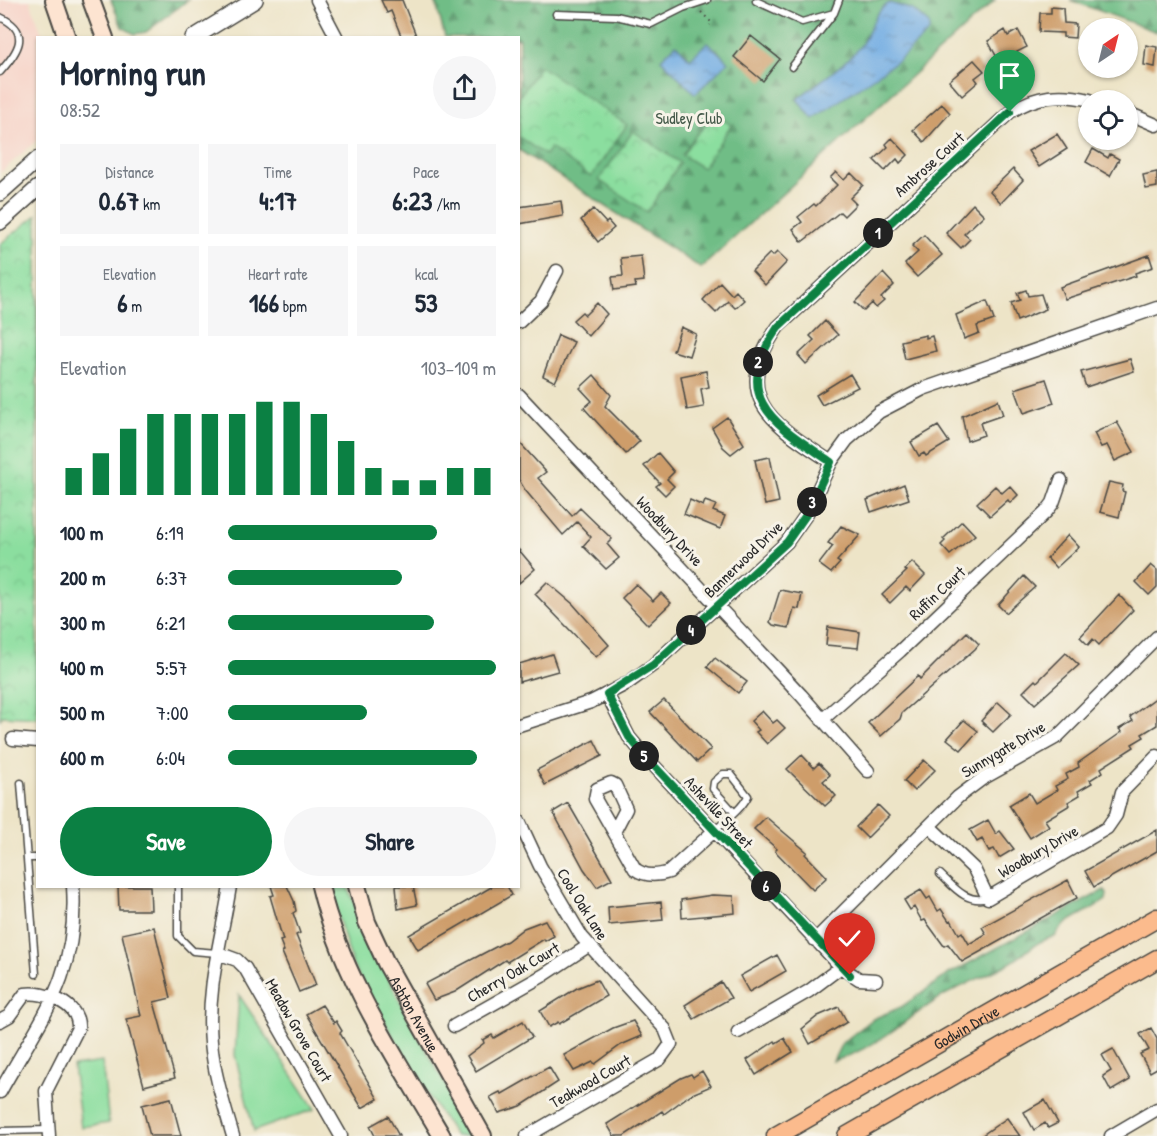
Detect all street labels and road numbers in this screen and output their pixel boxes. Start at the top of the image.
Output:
street label: Ambrose Court [889,126,969,201]
street label: Woodbury Drive [632,491,709,571]
street label: Bannerwood Drive [699,515,788,602]
street label: Ruffin Court [904,561,970,625]
street label: Sunnygate Drive [957,715,1050,783]
street label: Asheville Street [680,771,758,853]
street label: Woodbury Drive [994,819,1082,883]
street label: Cool Oak Lane [552,864,614,945]
street label: Cherry Oak Court [463,936,564,1007]
street label: Ashton Avenue [384,972,445,1057]
street label: Meadow Grove Court [260,974,338,1086]
street label: Godwin Drive [929,999,1004,1055]
street label: Teakwood Court [545,1049,635,1113]

